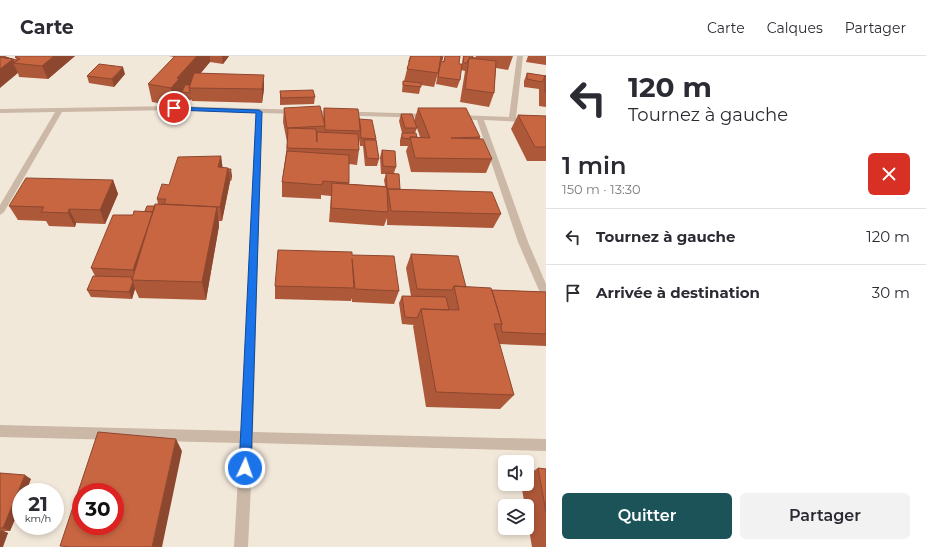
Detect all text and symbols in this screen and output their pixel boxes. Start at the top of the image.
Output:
text: Carte [20,16,74,39]
text: Carte [707,19,745,37]
text: Calques [767,19,823,37]
text: Partager [845,19,906,37]
text: 120 m [628,70,712,104]
icon: left [562,72,614,124]
pin [157,91,191,125]
icon: arrive [163,97,185,119]
text: Tournez à gauche [628,104,788,126]
text: 1 min [562,151,626,180]
button: close [868,153,910,195]
text: 150 m · 13:30 [562,181,641,197]
icon: left [562,226,584,248]
text: Tournez à gauche [596,227,735,246]
text: 120 m [866,227,910,246]
icon: arrive [562,282,584,304]
text: Arrivée à destination [596,283,760,302]
text: 30 m [872,283,910,302]
position arrow [224,447,266,489]
map controls [498,455,534,535]
button: sound [498,455,534,491]
speed limit sign: 30 [72,483,124,535]
text: 21 [28,492,48,516]
button: Quitter [562,493,732,539]
button: Partager [740,493,910,539]
button: layers [498,499,534,535]
text: km/h [25,512,51,525]

